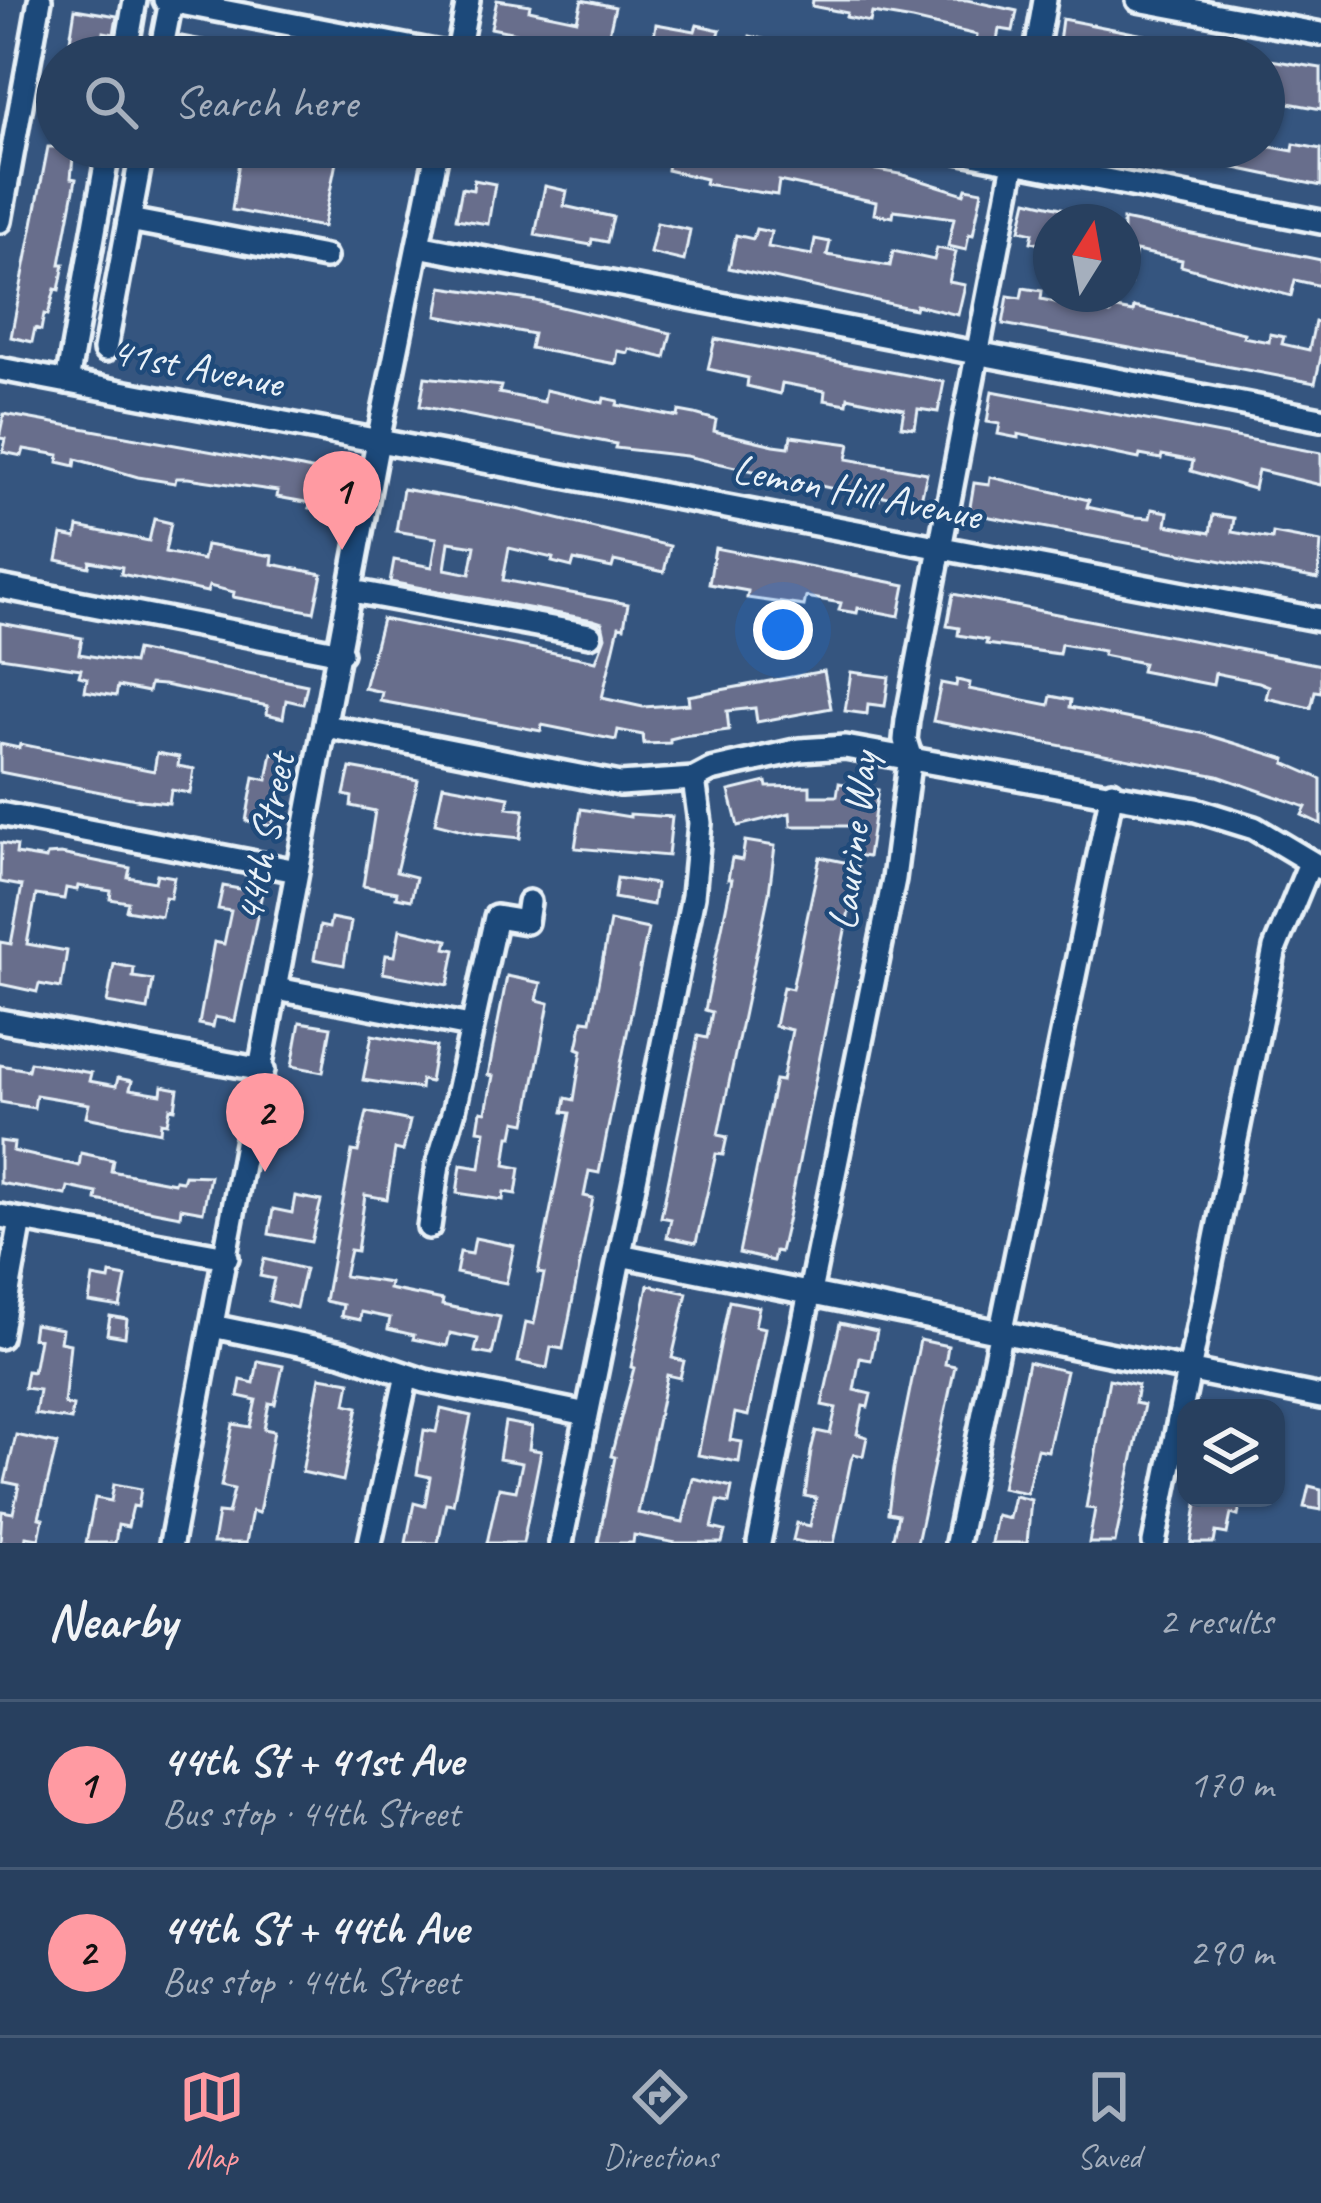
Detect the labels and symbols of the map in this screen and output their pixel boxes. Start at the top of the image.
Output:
north arrow [1033,204,1141,312]
street label: 41st Avenue [107,324,289,410]
street label: Lemon Hill Avenue [728,442,988,542]
pin: 1 [303,451,381,550]
your location [753,600,813,660]
street label: 44th Street [223,745,308,927]
street label: Laurine Way [816,745,891,933]
pin: 2 [226,1073,304,1172]

